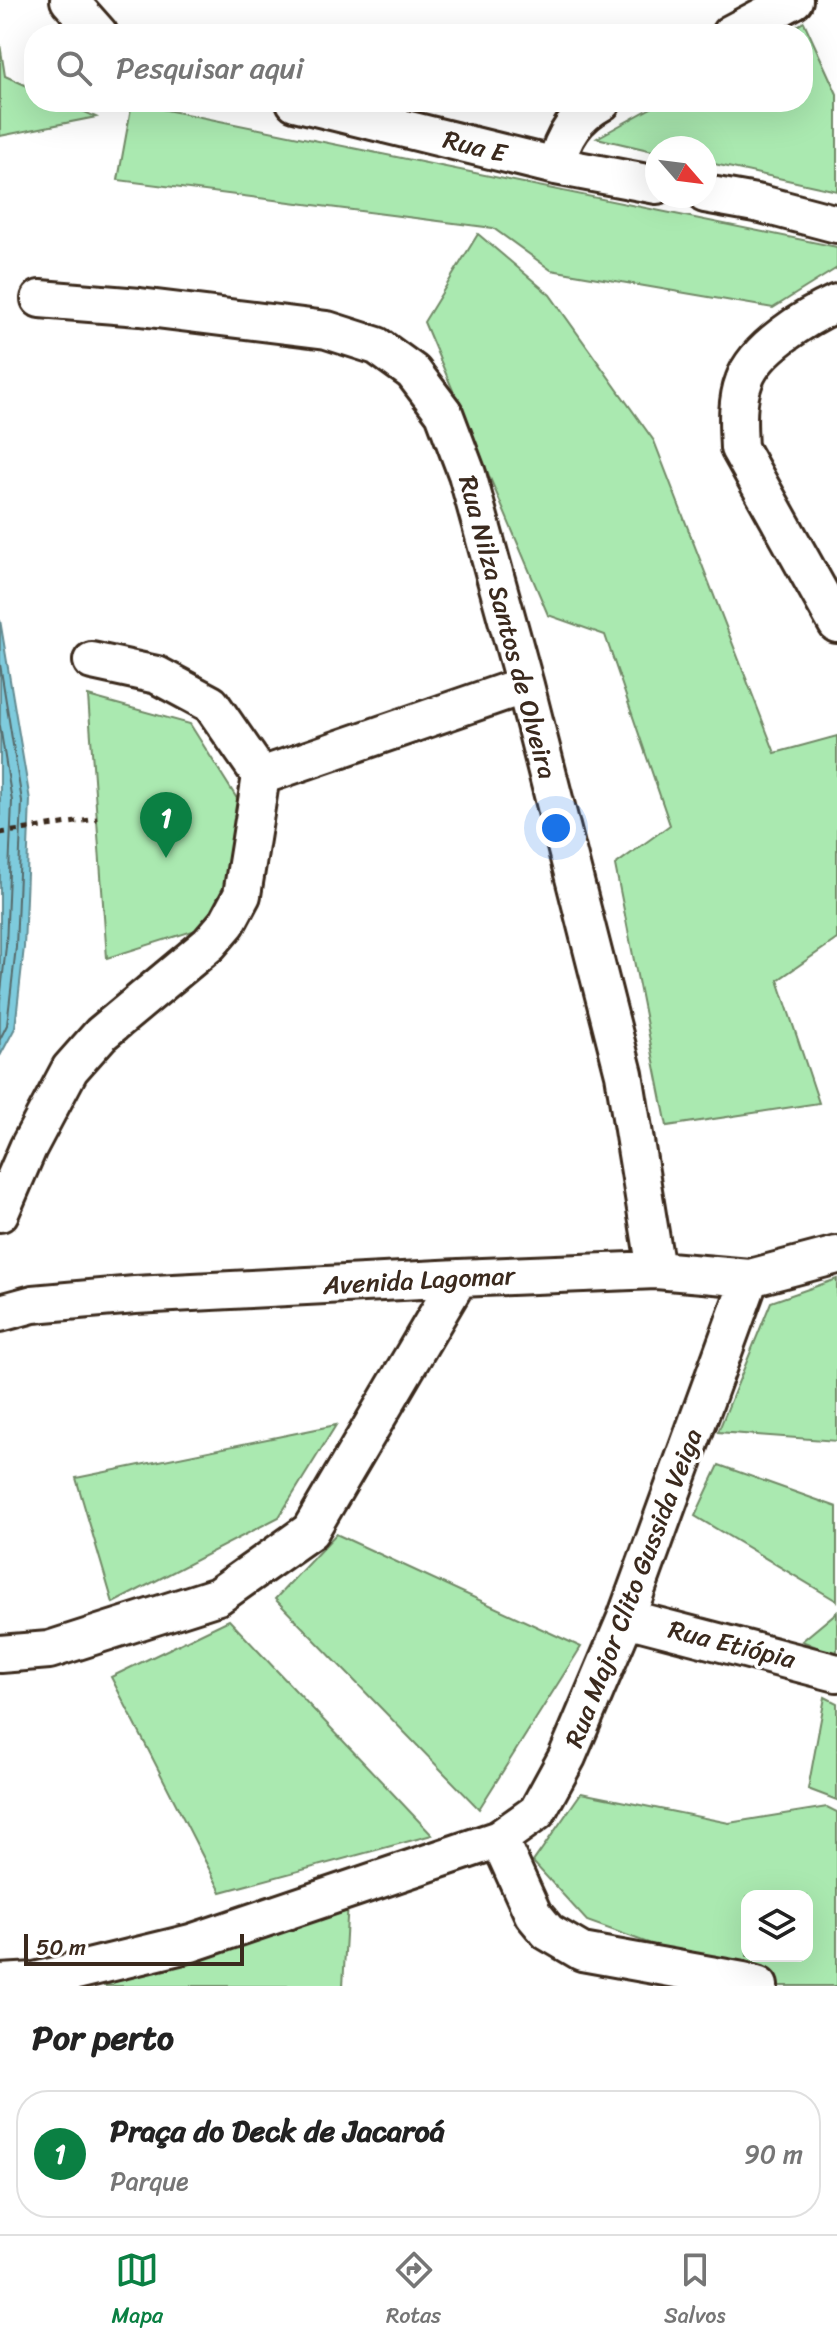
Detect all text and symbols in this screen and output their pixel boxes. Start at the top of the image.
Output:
search box [24,24,813,112]
text: Pesquisar aqui [116,41,304,95]
icon: search [52,46,96,90]
street label: Rua E [438,116,513,176]
north arrow [645,136,717,208]
street label: Rua Nilza Santos de Olveira [445,470,571,784]
pin: 1 [140,792,192,858]
your location [536,808,576,848]
street label: Avenida Lagomar [321,1252,518,1308]
street label: Rua Major Clito Gussida Veiga [551,1422,715,1754]
street label: Rua Etiópia [664,1606,801,1682]
map controls [741,1890,813,1962]
button: layers [741,1890,813,1962]
text: 50 m [36,1928,86,1967]
scale bar [24,1930,244,1966]
text: Por perto [32,2008,174,2068]
text: Praça do Deck de Jacaroá [110,2104,445,2158]
text: 1 [54,2131,66,2177]
text: 90 m [744,2131,803,2177]
text: Parque [110,2158,189,2204]
tab: Mapa [111,2248,163,2335]
tab: Rotas [386,2248,441,2335]
tab: Salvos [664,2248,726,2335]

